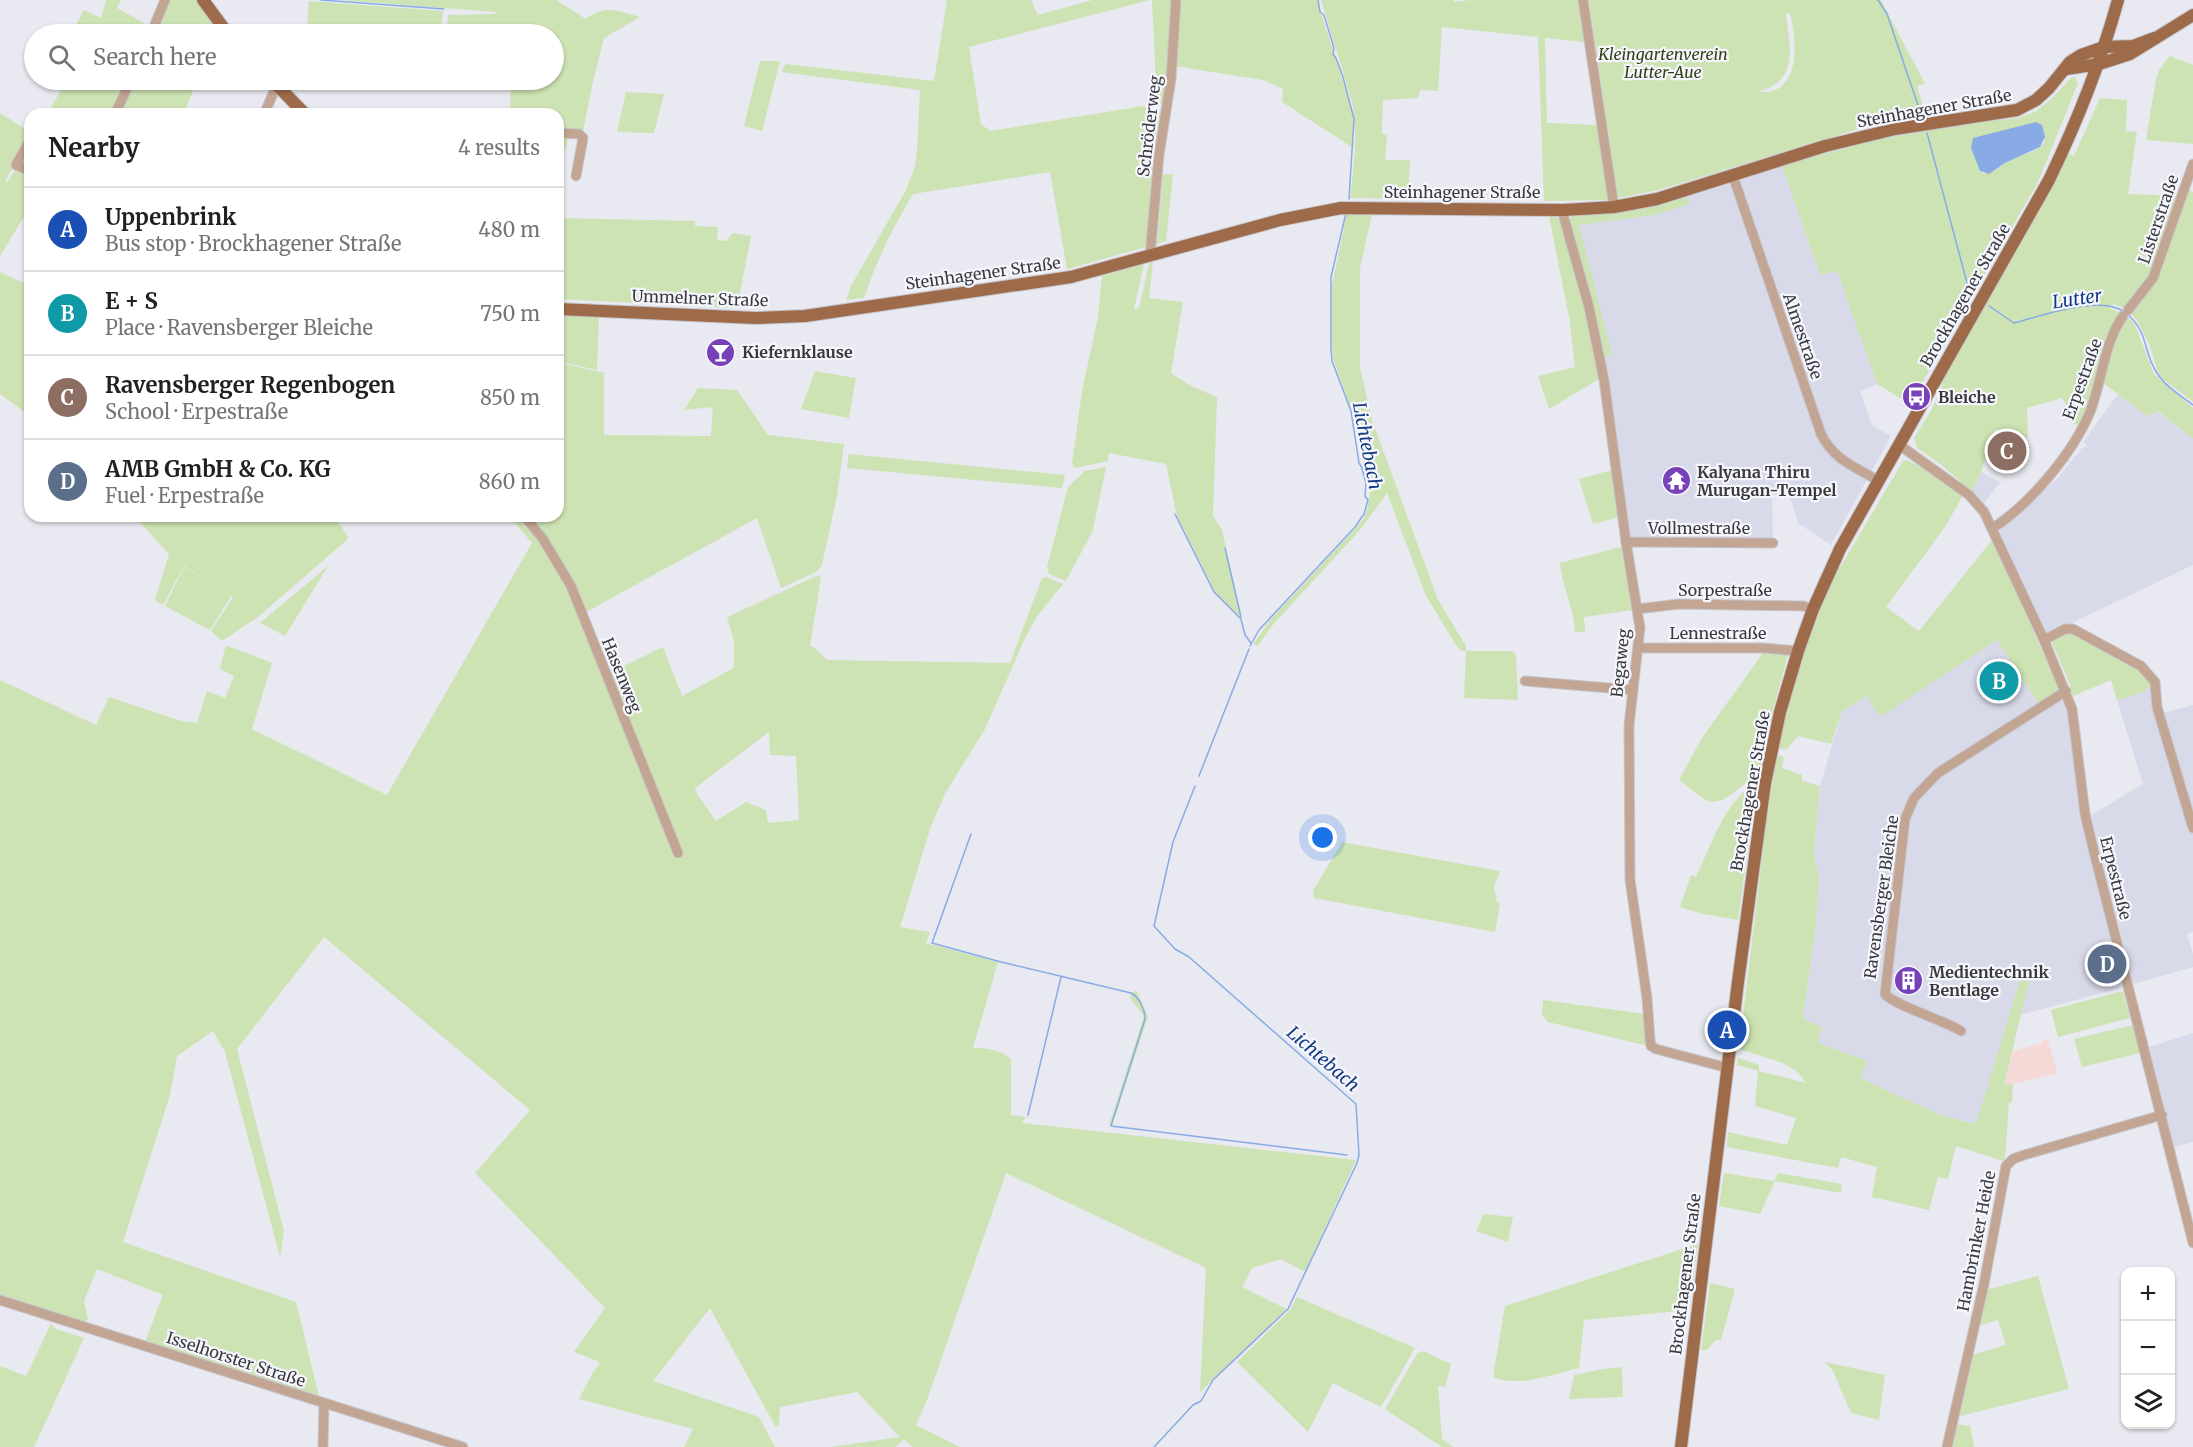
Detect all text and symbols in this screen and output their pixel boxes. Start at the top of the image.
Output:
search box [24,24,564,90]
icon: search [45,41,78,74]
text: Search here [93,43,216,71]
park label: Kleingartenverein Lutter-Aue [1597,44,1728,82]
street label: Schröderweg [1133,74,1165,178]
street label: Steinhagener Straße [1855,85,2013,131]
text: Nearby [48,131,140,164]
text: 4 results [458,135,540,160]
street label: Listerstraße [2133,172,2183,266]
street label: Steinhagener Straße [1384,182,1540,202]
text: Uppenbrink [105,203,236,231]
text: A [60,217,75,242]
text: 480 m [478,217,540,242]
street label: Brockhagener Straße [1916,220,2014,370]
text: Bus stop · Brockhagener Straße [105,231,401,256]
street label: Steinhagener Straße [904,252,1062,294]
water label: Lutter [2051,284,2104,313]
street label: Ummelner Straße [631,286,769,310]
text: E + S [105,287,158,315]
street label: Almestraße [1779,289,1827,382]
text: B [61,301,74,326]
text: 750 m [480,301,540,326]
text: Place · Ravensberger Bleiche [105,315,373,340]
bar icon: Kiefernklause [705,336,737,368]
street label: Erpestraße [2058,336,2106,422]
place label: Kiefernklause [742,342,853,362]
text: Ravensberger Regenbogen [105,371,395,399]
bus stop icon: Bleiche [1901,381,1933,413]
text: C [61,385,74,410]
text: 850 m [480,385,540,410]
place label: Bleiche [1938,387,1996,407]
text: School · Erpestraße [105,399,288,424]
water label: Lichtebach [1348,400,1387,492]
pin: C [1988,428,2026,474]
text: AMB GmbH & Co. KG [105,455,330,483]
place label: Kalyana Thiru Murugan-Tempel [1697,462,1837,500]
temple icon: Kalyana Thiru Murugan-Tempel [1660,465,1692,497]
text: D [60,469,75,494]
text: 860 m [479,469,540,494]
text: Fuel · Erpestraße [105,483,264,508]
street label: Vollmestraße [1647,518,1750,538]
street label: Sorpestraße [1678,580,1772,600]
street label: Lennestraße [1670,623,1766,643]
street label: Begaweg [1606,627,1634,698]
street label: Hasenweg [598,634,646,716]
pin: B [1980,658,2018,704]
street label: Brockhagener Straße [1726,709,1774,873]
street label: Ravensberger Bleiche [1860,814,1902,980]
your location [1308,823,1337,852]
street label: Erpestraße [2096,834,2136,922]
pin: D [2088,942,2126,986]
place label: Medientechnik Bentlage [1929,962,2049,1000]
building icon: Medientechnik Bentlage [1892,965,1924,997]
pin: A [1708,1008,1746,1052]
water label: Lichtebach [1282,1021,1364,1096]
street label: Hambrinker Heide [1953,1169,1999,1313]
street label: Brockhagener Straße [1665,1192,1705,1356]
map controls [2121,1267,2175,1429]
button: + [2121,1267,2175,1321]
button: − [2121,1321,2175,1375]
street label: Isselhorster Straße [164,1327,308,1391]
button: layers [2121,1375,2175,1429]

